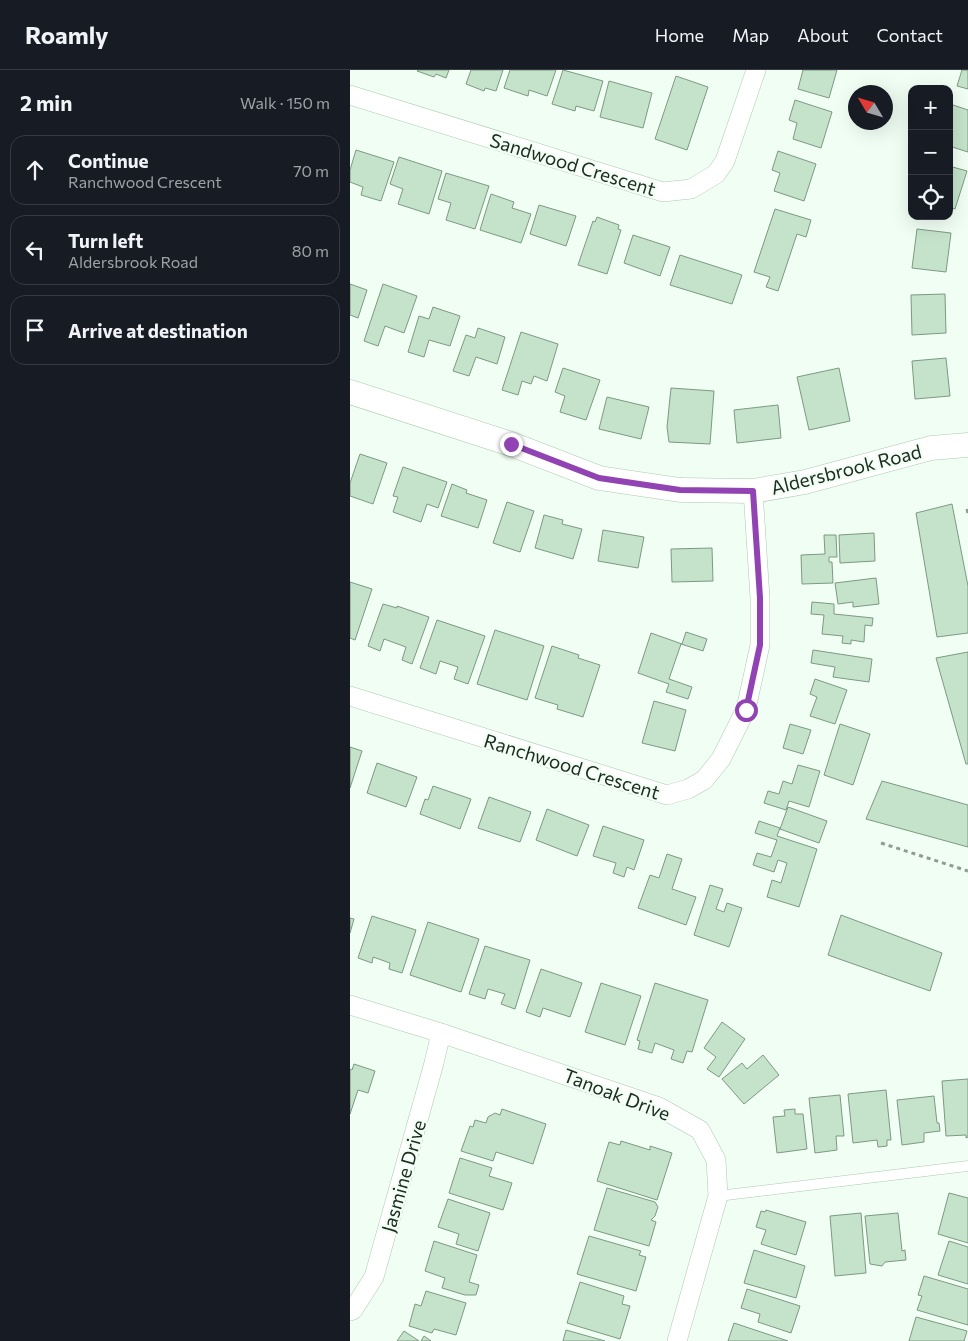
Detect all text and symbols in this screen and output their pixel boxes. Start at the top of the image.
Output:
text: Roamly [25,20,108,49]
text: Home [655,24,704,46]
text: Map [732,24,769,46]
text: About [797,24,849,46]
text: Contact [877,24,943,46]
north arrow [848,85,893,130]
map controls [908,85,953,220]
button: + [908,85,953,130]
text: 2 min [20,90,72,115]
text: Walk · 150 m [240,93,330,112]
street label: Sandwood Crescent [487,128,659,200]
button: − [908,130,953,175]
text: Continue [68,149,148,172]
icon: ahead [21,156,49,184]
text: 70 m [293,161,329,180]
text: Ranchwood Crescent [68,172,222,191]
button: locate [908,175,953,220]
text: Turn left [68,229,143,252]
icon: left [21,236,49,264]
text: 80 m [292,241,329,260]
text: Aldersbrook Road [68,252,198,271]
icon: arrive [21,316,49,344]
text: Arrive at destination [68,319,248,342]
route end [500,433,523,456]
street label: Aldersbrook Road [768,439,924,499]
route start [735,699,758,722]
street label: Ranchwood Crescent [481,728,663,804]
street label: Tanoak Drive [560,1063,674,1125]
street label: Jasmine Drive [376,1117,430,1235]

